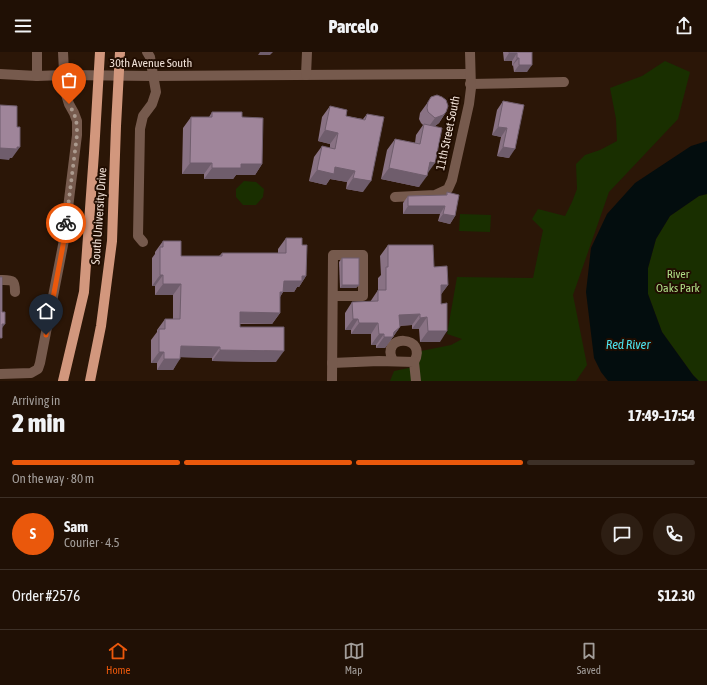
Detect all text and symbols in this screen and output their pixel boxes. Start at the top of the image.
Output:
icon: menu [12,15,34,37]
icon: share [673,15,695,37]
text: Parcelo [328,16,379,37]
street label: 30th Avenue South [110,56,192,70]
pin [52,63,86,104]
icon: bag [58,69,80,91]
street label: 11th Street South [433,94,463,172]
street label: South University Drive [89,167,109,265]
courier [46,203,86,243]
icon: bike [55,212,77,234]
park label: River Oaks Park [656,267,701,295]
pin [29,294,63,335]
icon: home [35,300,57,322]
water label: Red River [606,337,651,352]
text: Arriving in [12,393,60,408]
text: 17:49–17:54 [628,407,695,424]
text: 2 min [12,408,65,438]
text: On the way · 80 m [12,471,94,486]
button: chat [601,513,643,555]
button: phone [653,513,695,555]
text: Sam [64,518,88,535]
text: S [30,525,36,542]
text: Courier · 4.5 [64,535,120,550]
text: Order #2576 [12,587,80,604]
text: $12.30 [658,587,695,604]
tab: Home [106,640,131,676]
tab: Map [343,640,365,676]
tab: Saved [577,640,601,676]

